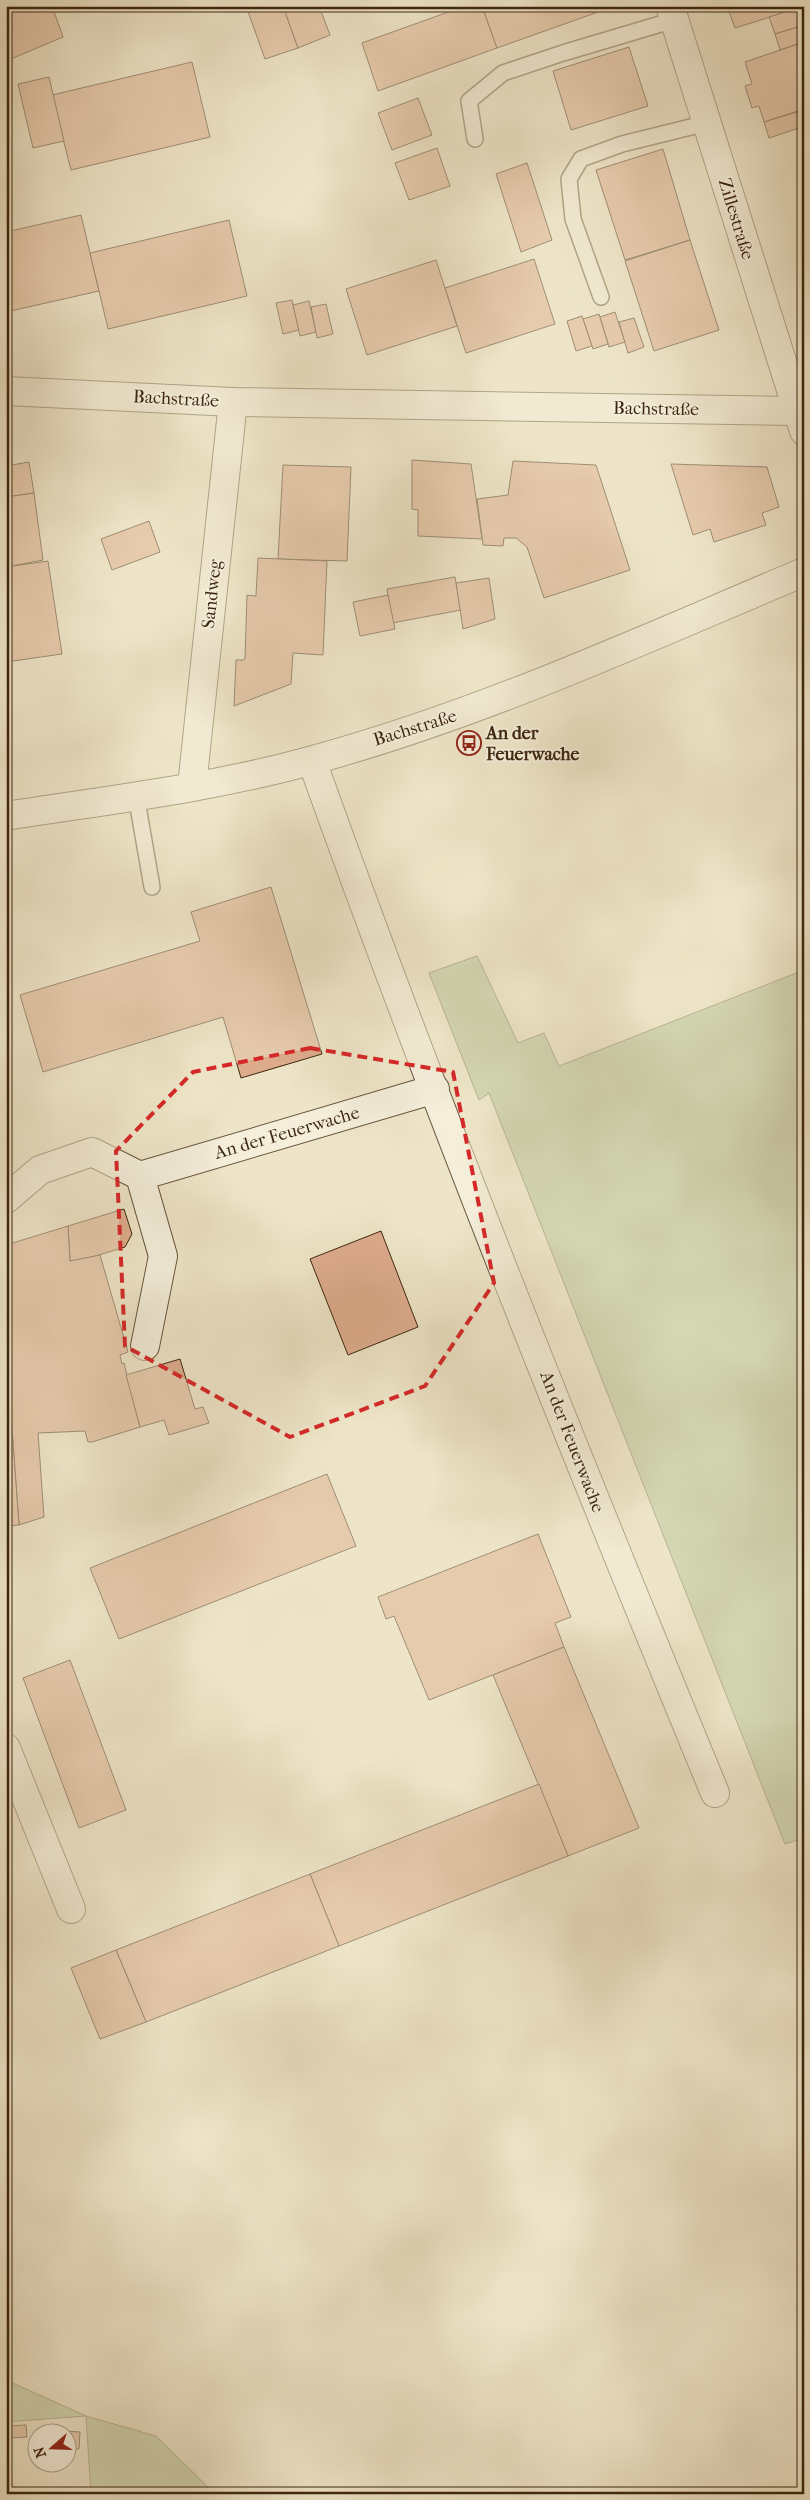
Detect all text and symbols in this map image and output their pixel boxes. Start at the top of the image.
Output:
street label: Zillestraße [714,176,758,262]
street label: Bachstraße [133,386,219,412]
street label: Bachstraße [613,398,699,420]
street label: Sandweg [198,558,226,630]
street label: Bachstraße [371,705,459,751]
place label: An der Feuerwache [485,723,580,765]
bus stop icon: An der Feuerwache [456,730,482,756]
street label: An der Feuerwache [211,1102,362,1164]
street label: An der Feuerwache [535,1367,609,1516]
north arrow [28,2422,78,2472]
text: N [30,2444,50,2460]

